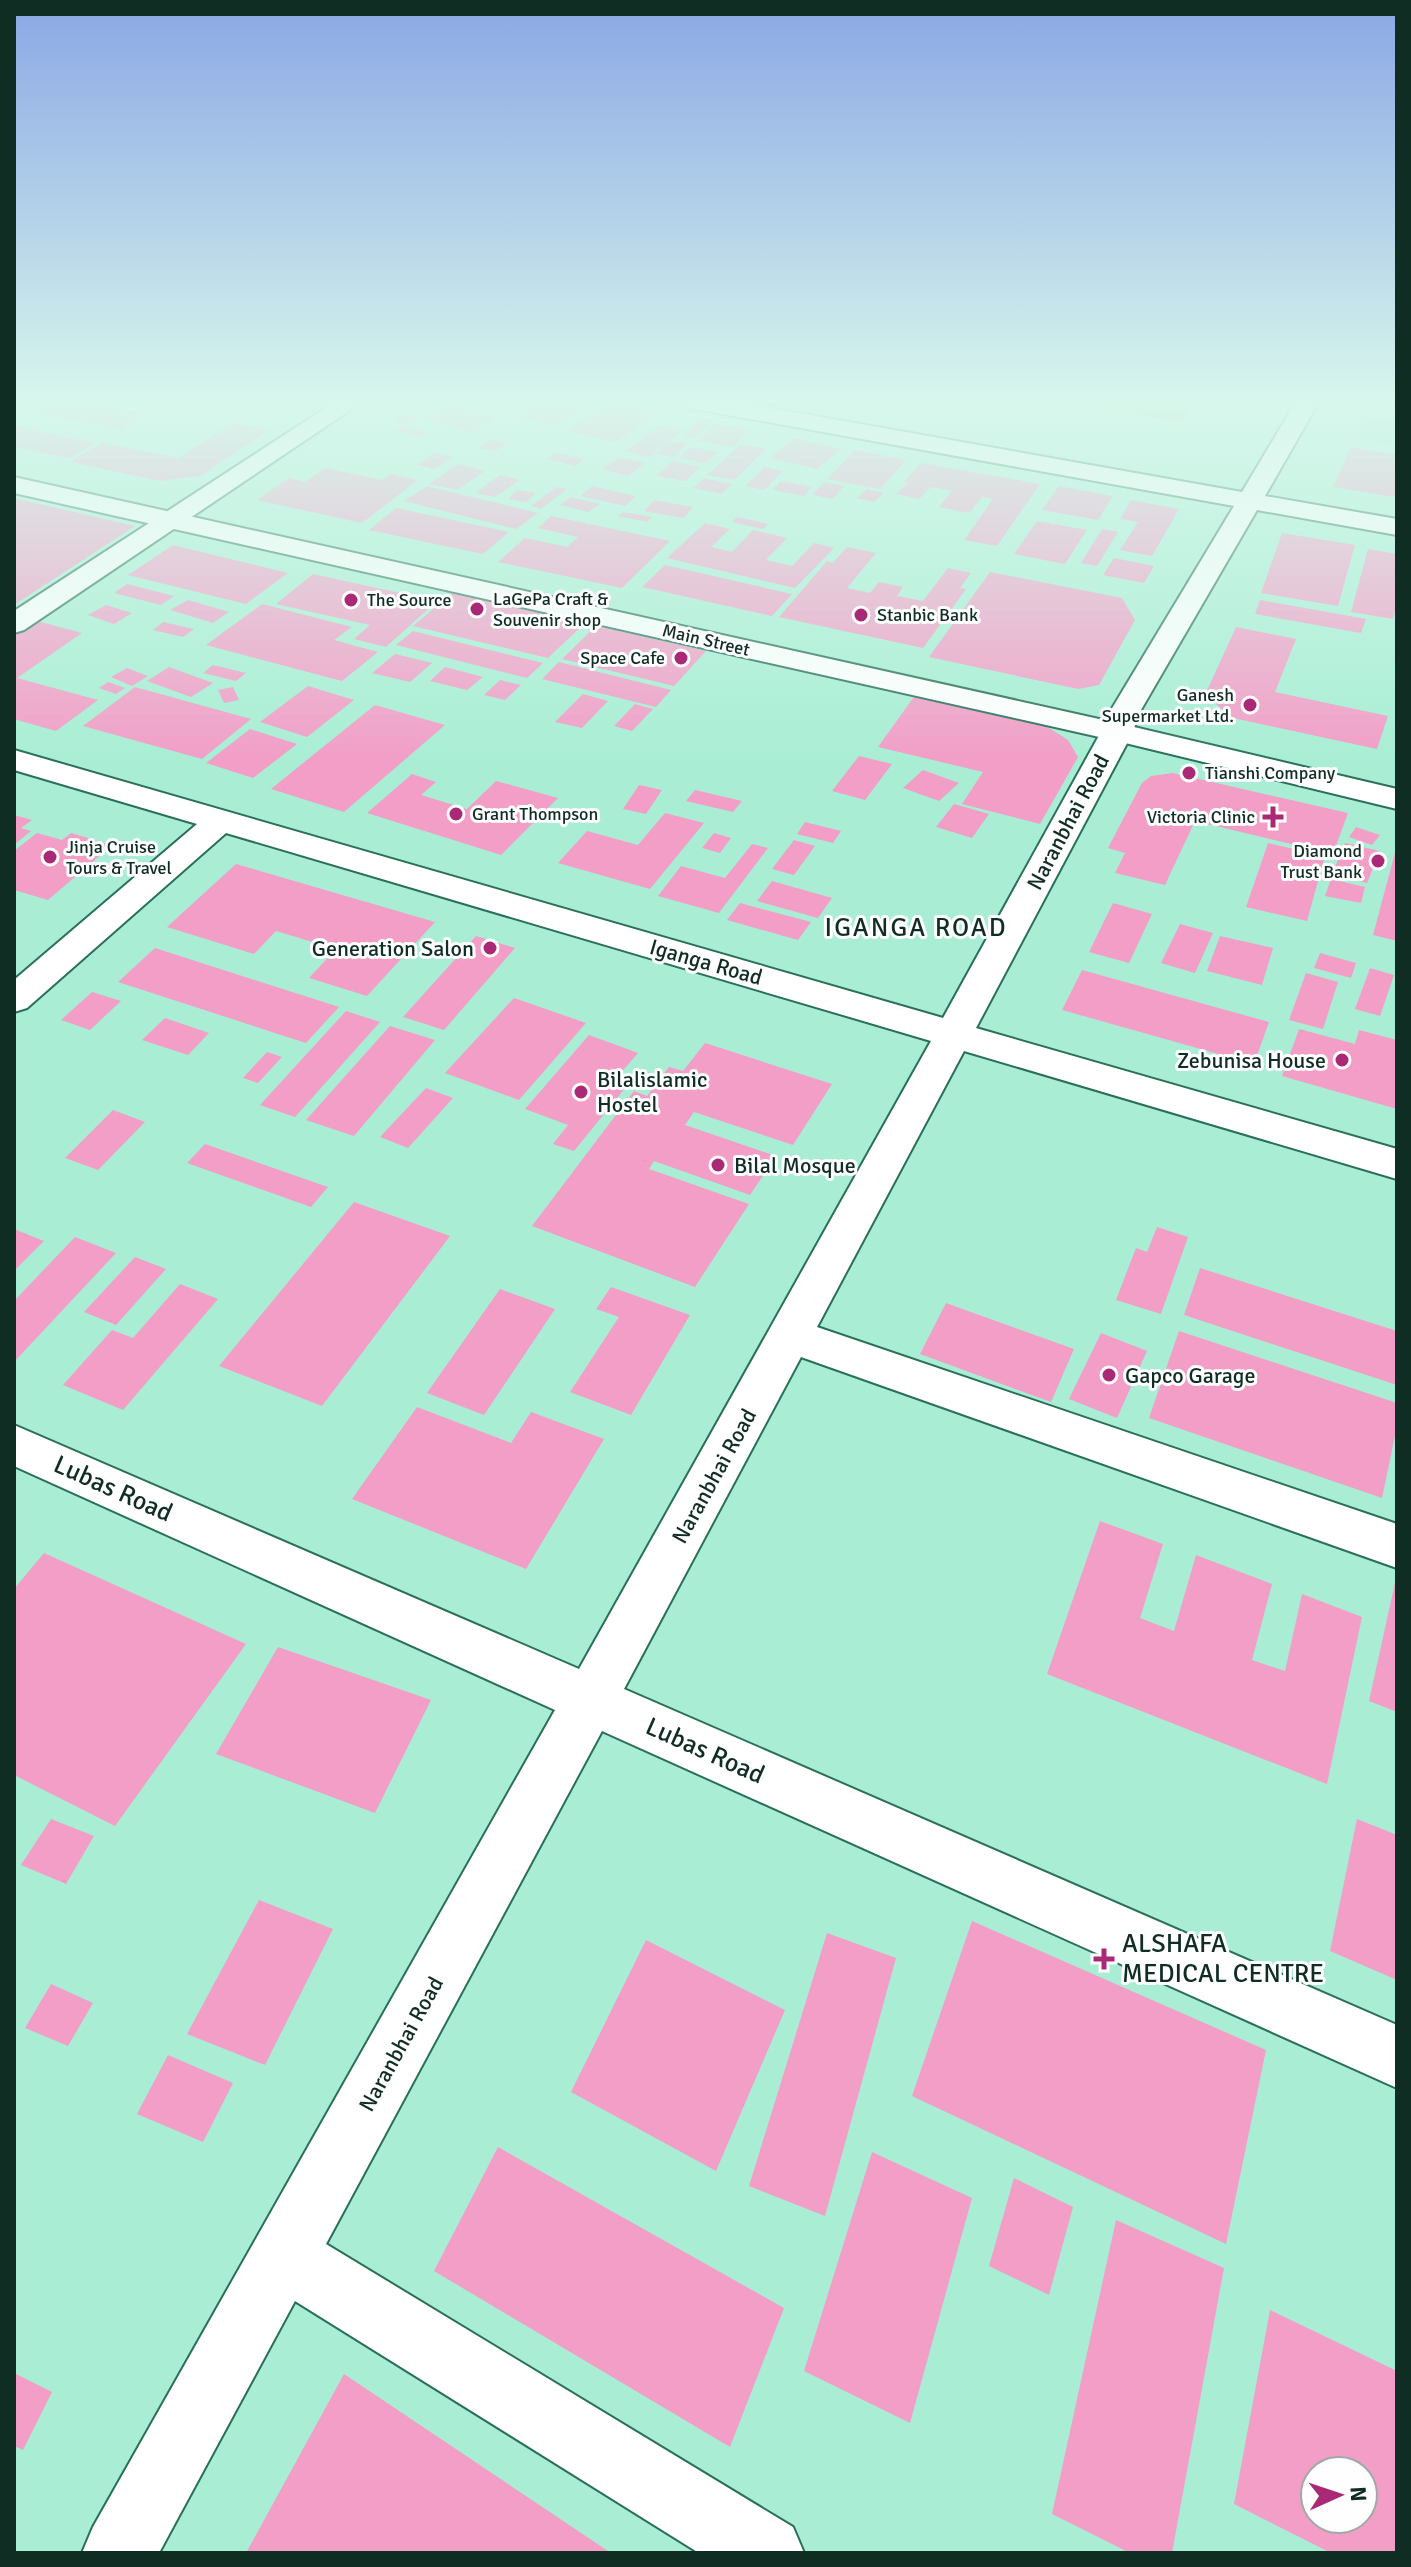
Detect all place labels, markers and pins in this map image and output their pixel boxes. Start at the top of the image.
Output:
place label: LaGePa Craft & Souvenir shop [493,588,608,631]
place label: The Source [367,589,452,611]
marker: The Source [342,591,360,609]
marker: LaGePa Craft & Souvenir shop [468,600,486,618]
place label: Stanbic Bank [877,604,978,626]
marker: Stanbic Bank [852,606,870,624]
place label: Space Cafe [580,647,665,669]
marker: Space Cafe [672,649,690,667]
place label: Ganesh Supermarket Ltd. [1102,684,1234,727]
marker: Ganesh Supermarket Ltd. [1241,696,1259,714]
place label: Tianshi Company [1205,762,1336,784]
marker: Tianshi Company [1180,764,1198,782]
place label: Grant Thompson [472,803,598,825]
marker: Grant Thompson [447,805,465,823]
place label: Victoria Clinic [1147,806,1255,828]
marker: Victoria Clinic [1262,806,1284,828]
place label: Jinja Cruise Tours & Travel [66,836,172,879]
place label: Diamond Trust Bank [1281,840,1362,883]
marker: Jinja Cruise Tours & Travel [41,848,59,866]
marker: Diamond Trust Bank [1369,852,1387,870]
place label: Generation Salon [312,935,474,962]
marker: Generation Salon [481,939,499,957]
place label: Zebunisa House [1177,1047,1326,1074]
marker: Zebunisa House [1333,1051,1351,1069]
place label: Bilalislamic Hostel [597,1066,707,1118]
marker: Bilalislamic Hostel [572,1083,590,1101]
place label: Bilal Mosque [734,1152,856,1179]
marker: Bilal Mosque [709,1156,727,1174]
place label: Gapco Garage [1125,1362,1255,1389]
marker: Gapco Garage [1100,1366,1118,1384]
place label: ALSHAFA MEDICAL CENTRE [1122,1928,1324,1990]
marker: ALSHAFA MEDICAL CENTRE [1093,1948,1115,1970]

